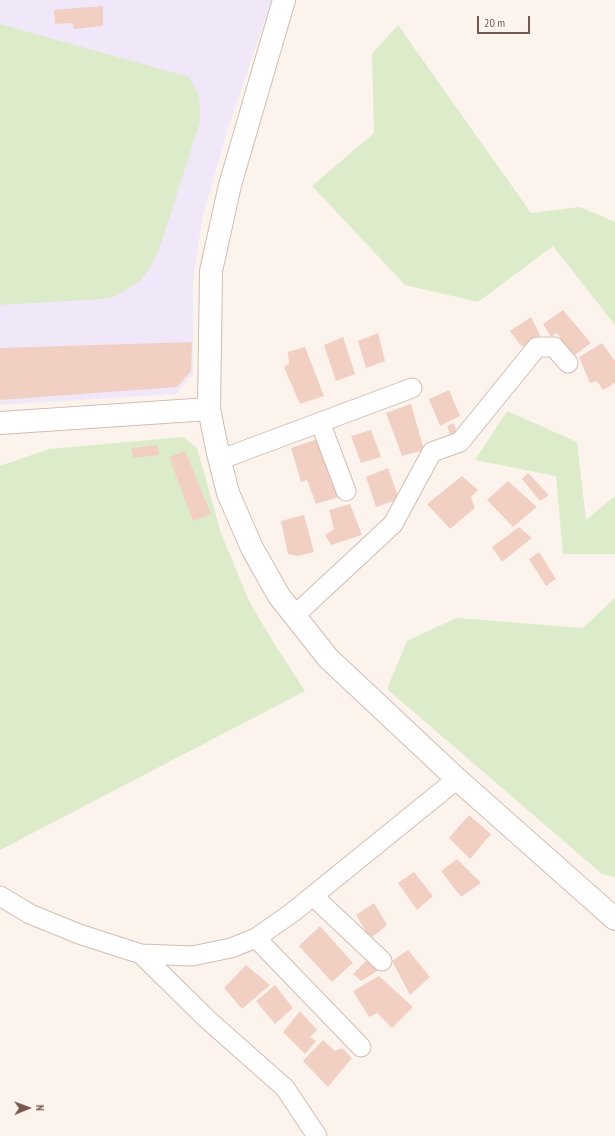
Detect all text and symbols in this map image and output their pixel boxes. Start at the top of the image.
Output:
scale bar [479,8,532,34]
text: 20 m [484,15,505,30]
north arrow [8,1088,48,1128]
text: N [33,1105,47,1111]

